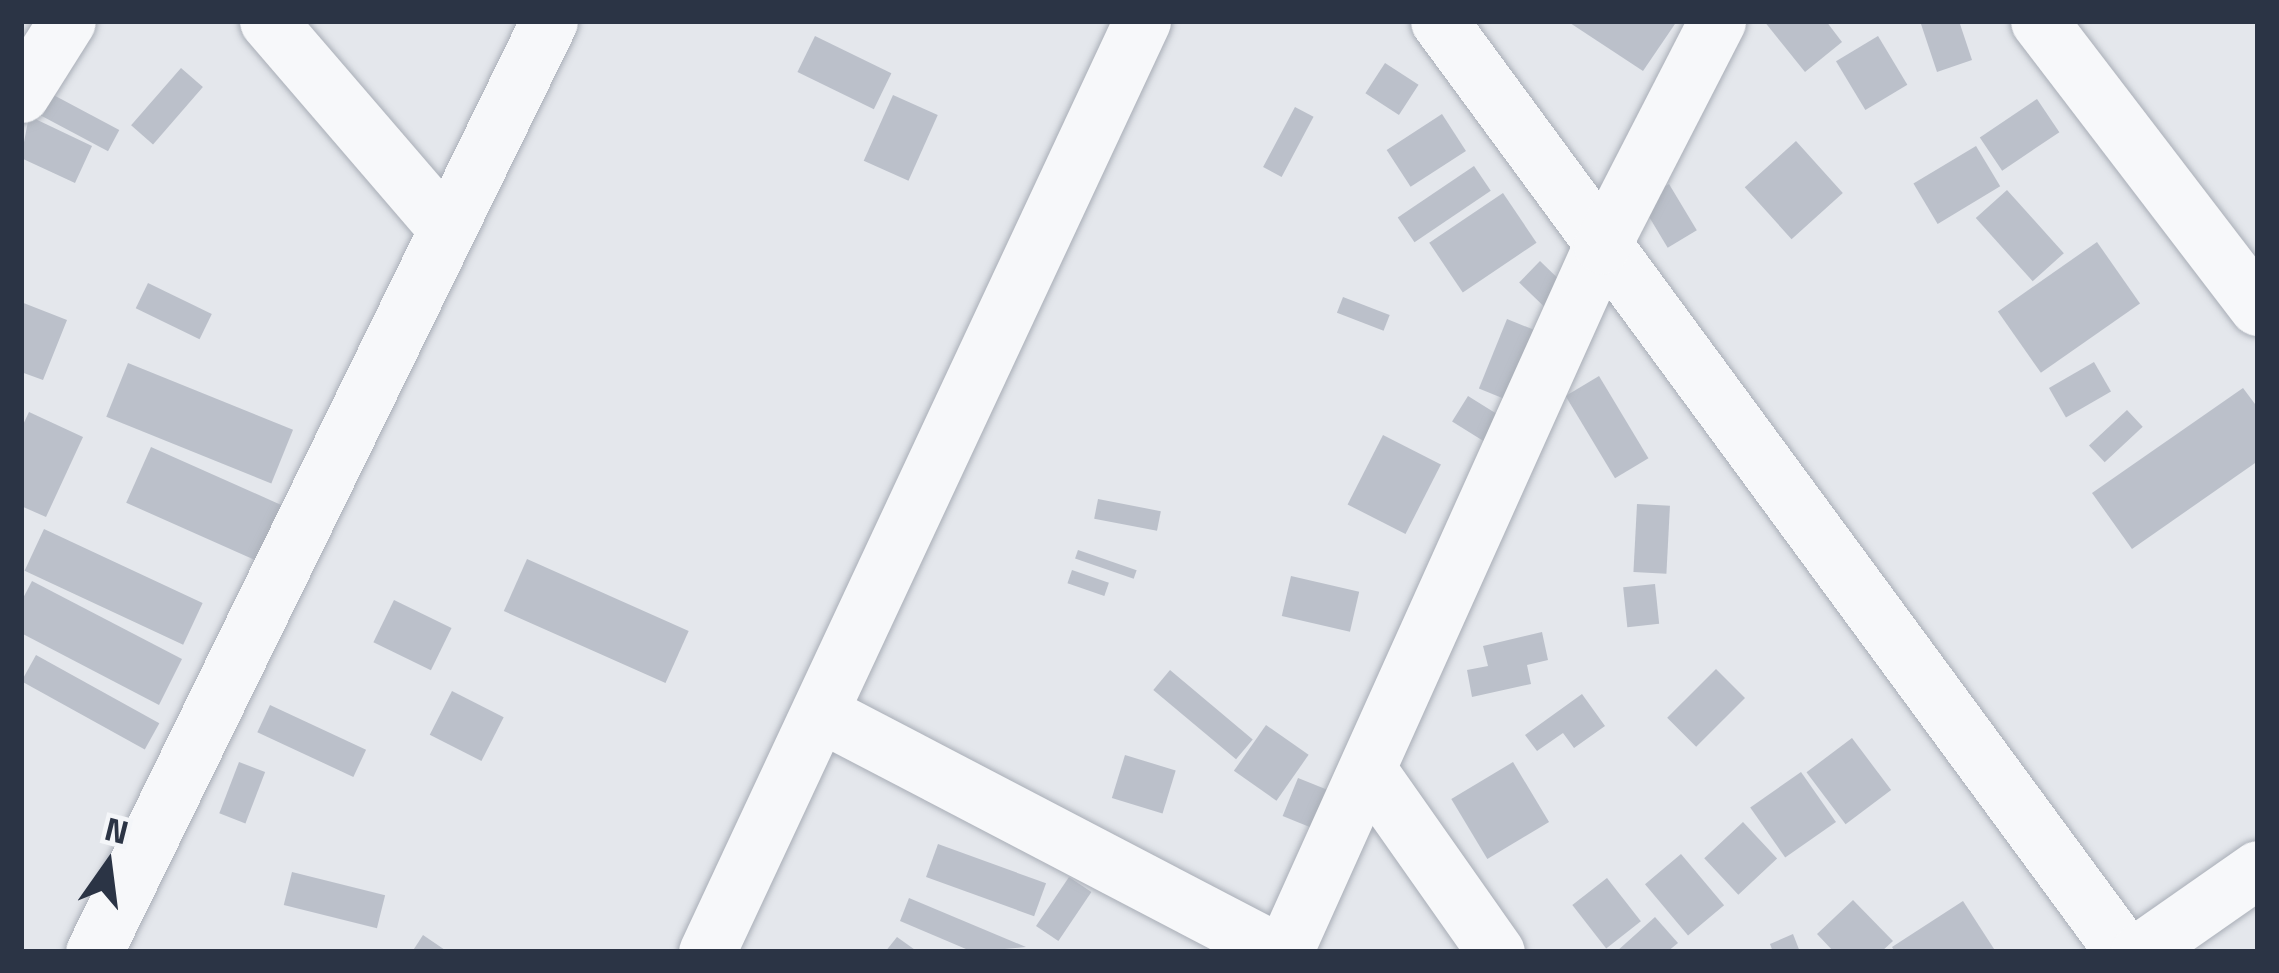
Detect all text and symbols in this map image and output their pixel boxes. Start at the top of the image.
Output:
text: N [100,803,134,857]
north arrow [48,805,168,925]

